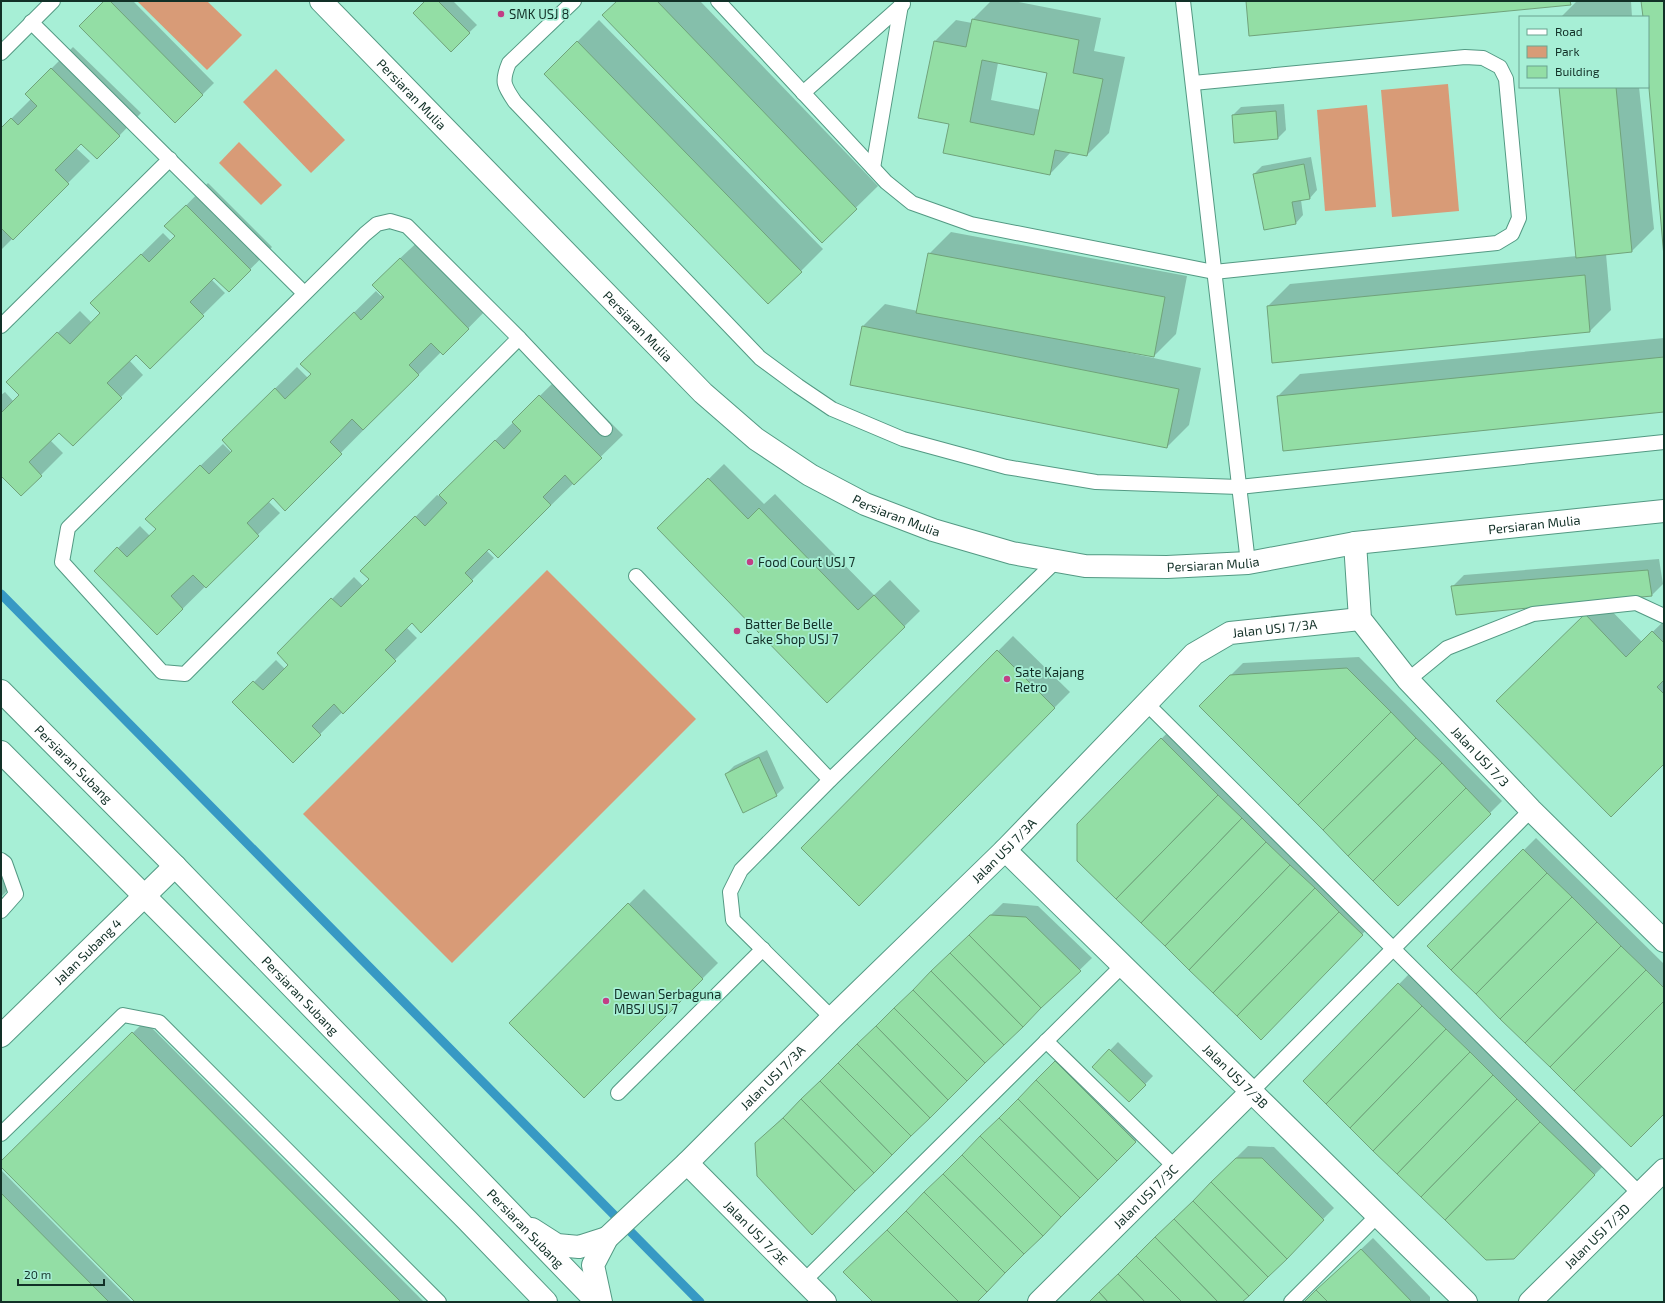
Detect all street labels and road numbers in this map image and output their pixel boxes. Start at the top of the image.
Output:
street label: Persiaran Mulia [374,55,450,133]
street label: Persiaran Mulia [600,287,676,365]
street label: Persiaran Mulia [850,491,942,540]
street label: Persiaran Mulia [1487,512,1581,537]
street label: Persiaran Mulia [1166,553,1261,575]
street label: Jalan USJ 7/3A [1232,616,1318,641]
street label: Persiaran Subang [31,722,116,806]
street label: Jalan USJ 7/3 [1448,723,1513,790]
street label: Jalan USJ 7/3A [968,815,1039,886]
street label: Jalan Subang 4 [50,915,125,988]
street label: Persiaran Subang [259,953,342,1038]
street label: Jalan USJ 7/3B [1200,1041,1272,1112]
street label: Jalan USJ 7/3A [737,1042,808,1113]
street label: Jalan USJ 7/3C [1110,1161,1181,1232]
street label: Persiaran Subang [484,1185,567,1271]
street label: Jalan USJ 7/3E [721,1197,791,1268]
street label: Jalan USJ 7/3D [1561,1200,1633,1272]

